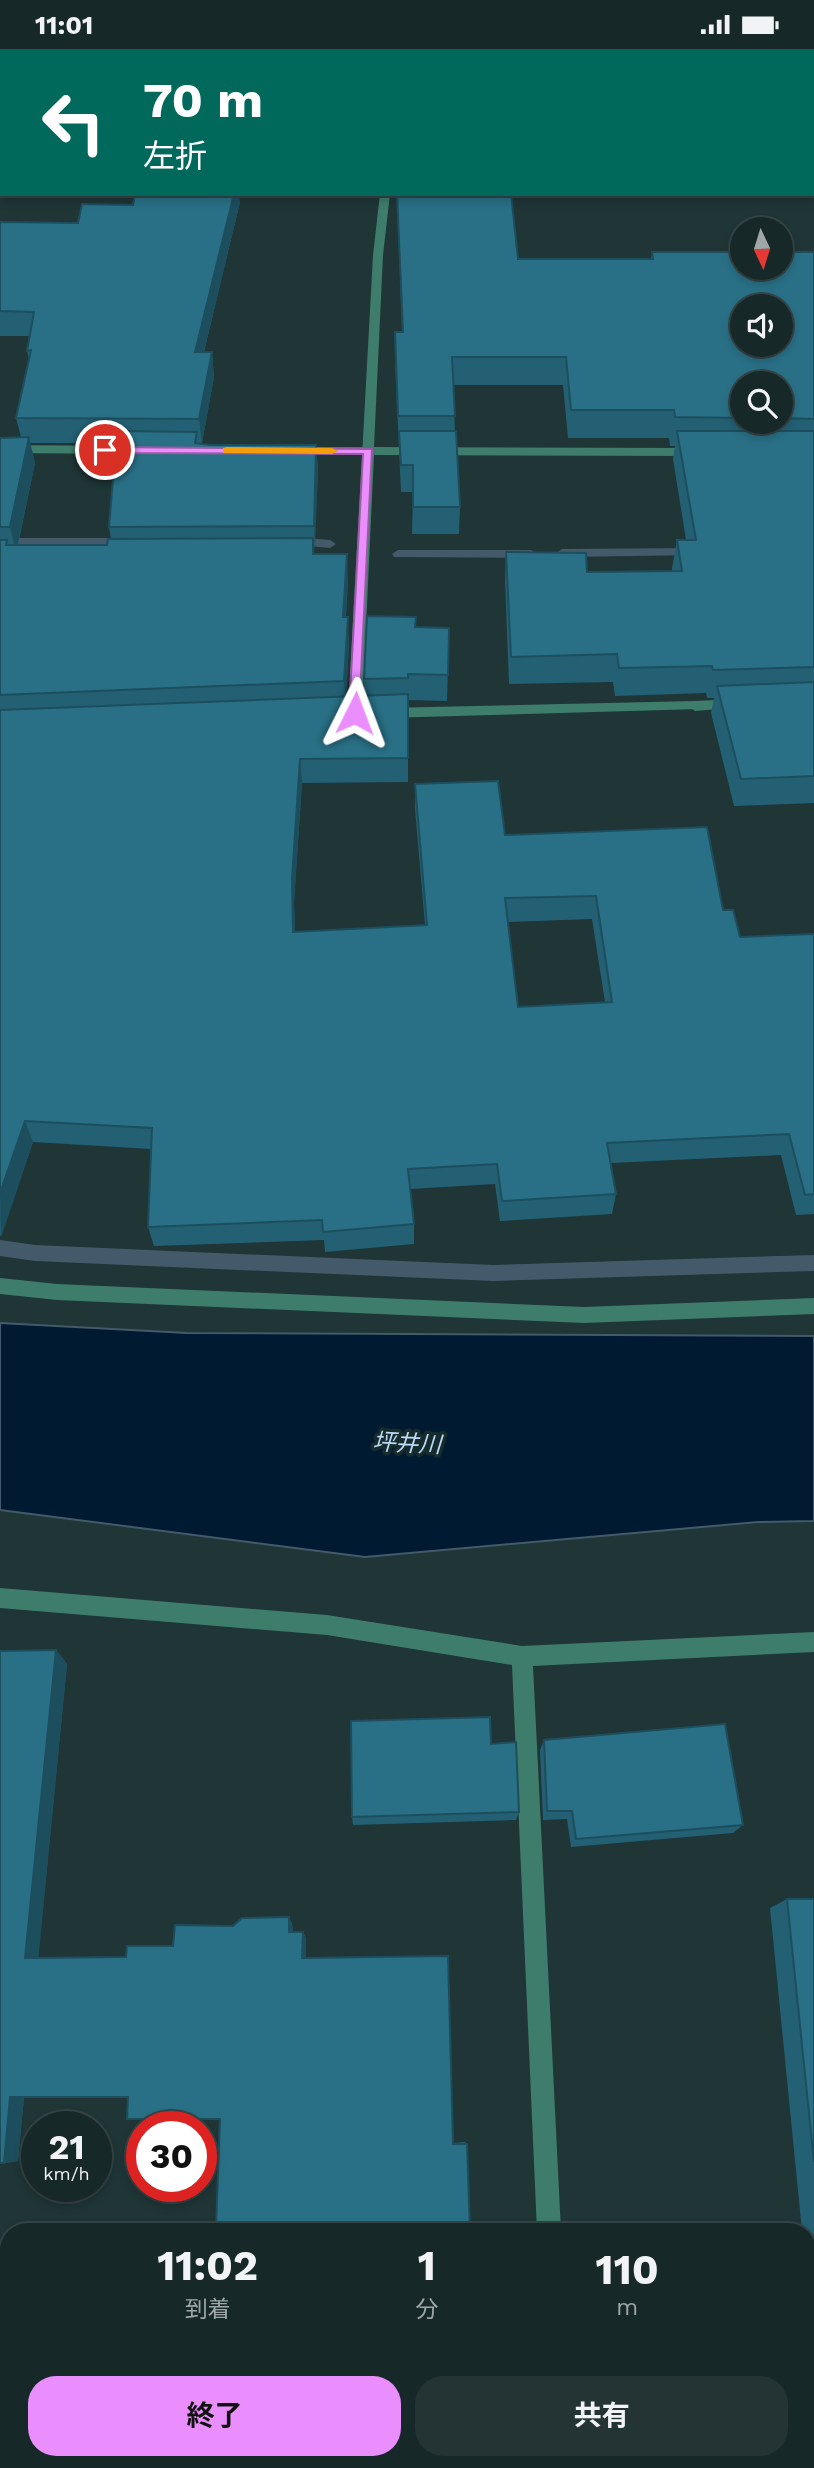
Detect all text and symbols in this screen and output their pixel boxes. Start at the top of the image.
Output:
text: 11:01 [35,10,93,40]
text: 70 m [143,71,263,129]
icon: left [28,77,119,168]
text: 左折 [143,137,207,175]
north arrow [730,217,793,280]
map controls [730,217,793,434]
button: sound [730,294,793,357]
button: search [730,371,793,434]
pin [75,420,135,480]
icon: arrive [86,431,124,469]
position arrow [318,676,392,750]
water label: 坪井川 [372,1428,445,1459]
speed limit sign: 30 [126,2111,217,2202]
text: 21 [49,2126,84,2168]
text: km/h [43,2163,90,2184]
text: 11:02 [157,2241,258,2290]
text: 1 [418,2241,436,2290]
text: 110 [596,2245,659,2294]
text: m [616,2294,638,2321]
text: 到着 [185,2296,231,2323]
text: 分 [415,2296,438,2323]
button: 終了 [28,2376,401,2456]
button: 共有 [415,2376,788,2456]

